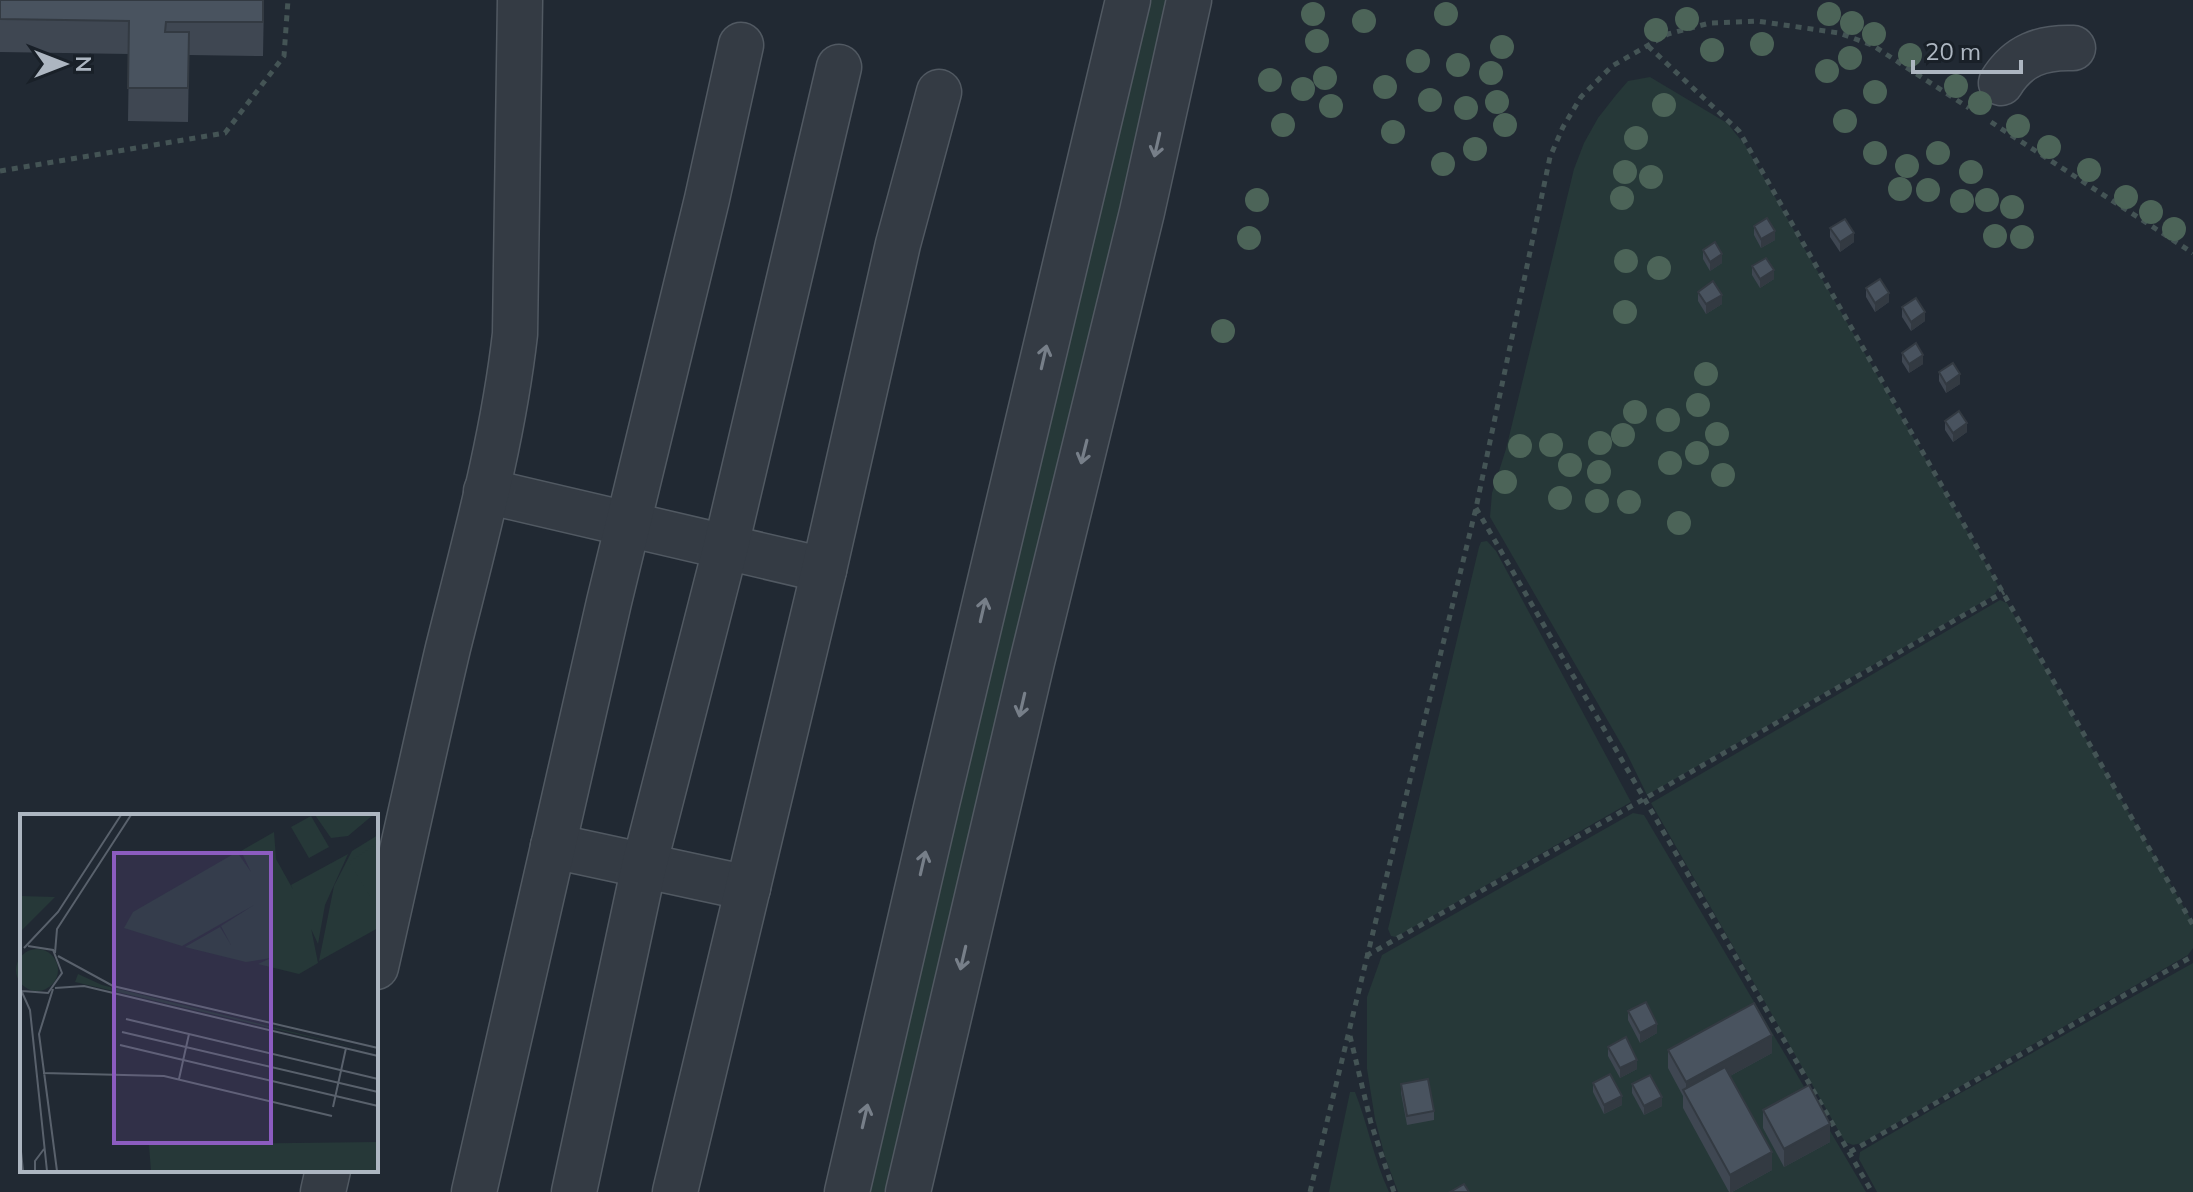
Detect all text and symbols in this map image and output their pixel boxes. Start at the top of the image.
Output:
north arrow [24,24,104,104]
scale bar [1913,24,2021,74]
text: 20 m [1925,36,1981,66]
text: N [70,56,98,72]
one-way arrow [1149,132,1164,157]
one-way arrow [1037,344,1052,370]
one-way arrow [1075,439,1090,465]
one-way arrow [976,597,991,623]
one-way arrow [1014,692,1029,717]
inset map [20,814,378,1172]
one-way arrow [916,850,931,876]
one-way arrow [955,945,970,970]
one-way arrow [858,1104,873,1129]

